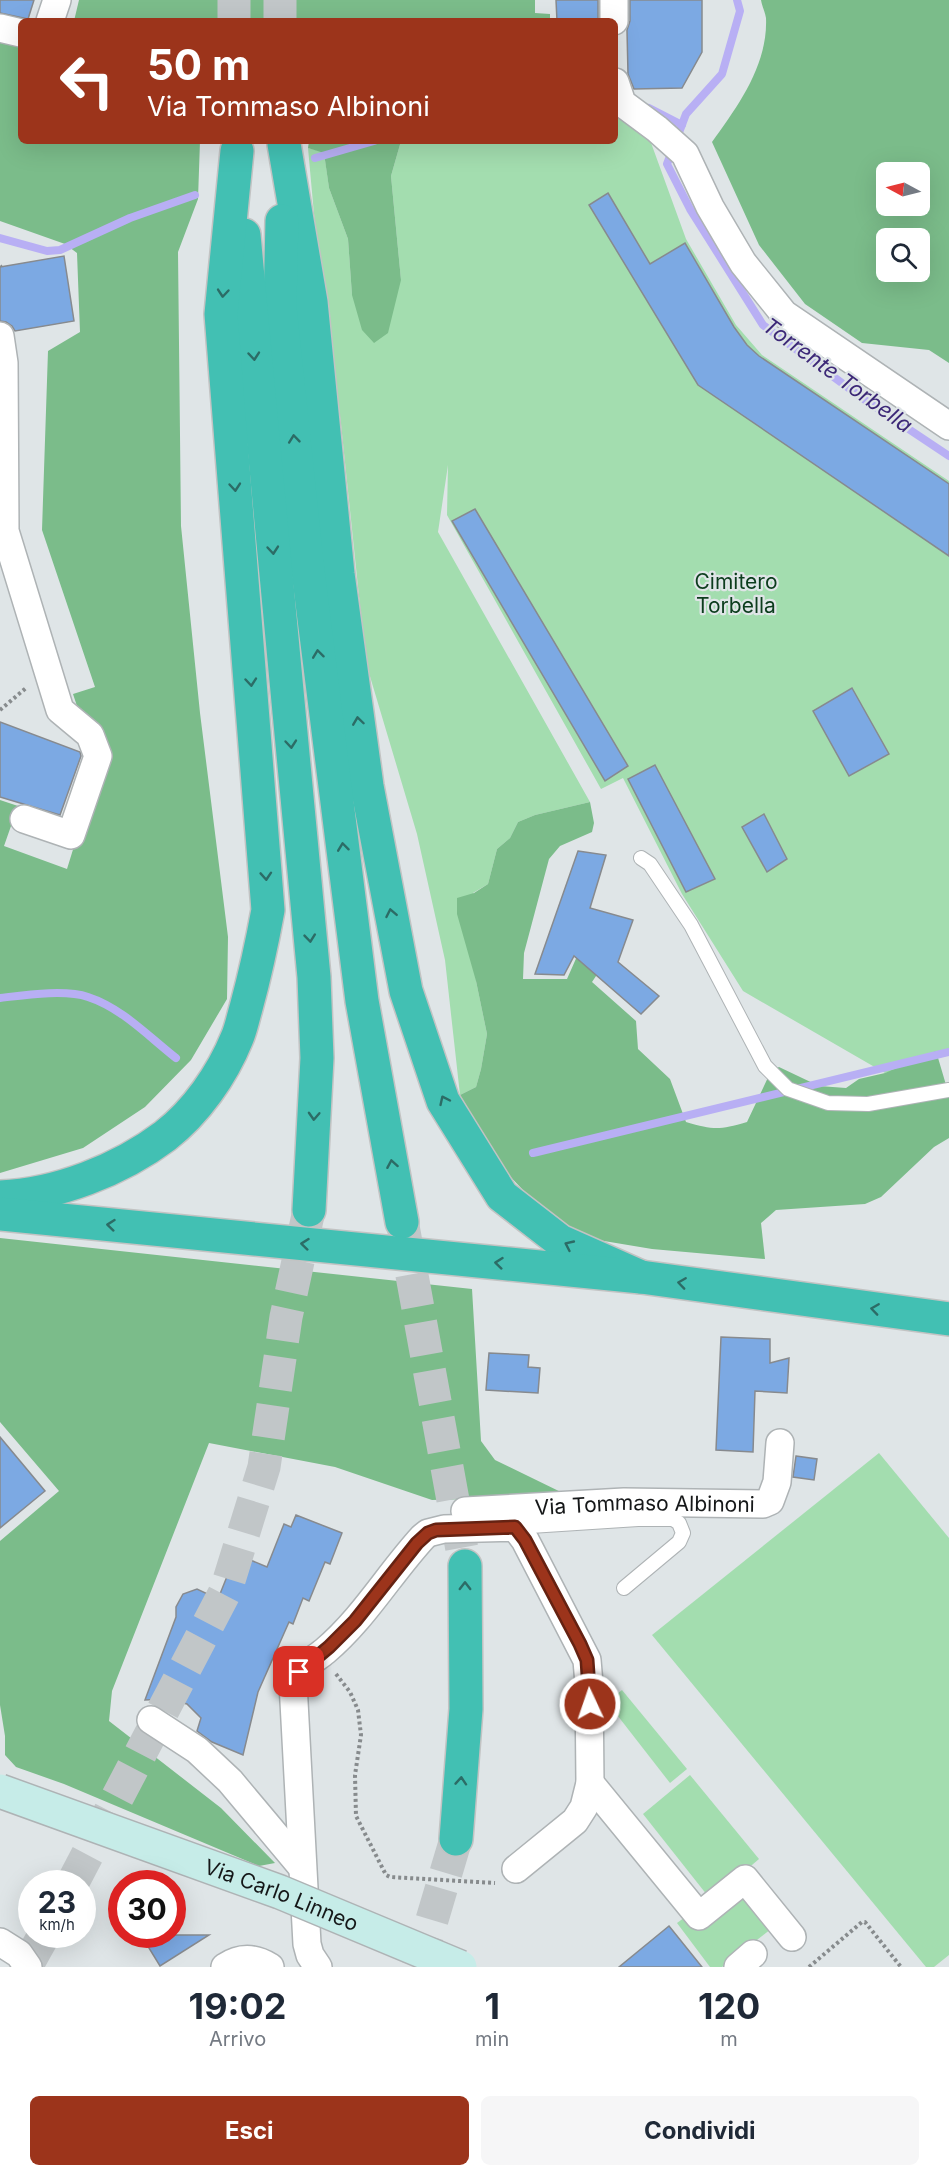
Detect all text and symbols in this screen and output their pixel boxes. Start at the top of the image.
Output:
text: 50 m [147,39,250,90]
icon: left [48,42,126,120]
text: Via Tommaso Albinoni [147,90,430,123]
north arrow [876,162,930,216]
map controls [876,162,930,282]
button: search [876,228,930,282]
one-way arrow [217,288,230,297]
water label: Torrente Torbella [758,312,918,438]
one-way arrow [247,351,260,360]
one-way arrow [288,434,301,444]
one-way arrow [228,483,241,492]
one-way arrow [266,545,279,554]
park label: Cimitero Torbella [695,569,777,618]
one-way arrow [313,649,325,658]
one-way arrow [244,677,257,686]
one-way arrow [352,716,364,726]
one-way arrow [284,739,297,749]
one-way arrow [337,843,350,852]
one-way arrow [259,871,272,880]
one-way arrow [385,908,398,918]
one-way arrow [303,933,316,943]
one-way arrow [439,1096,451,1107]
one-way arrow [308,1112,321,1121]
one-way arrow [386,1160,398,1169]
one-way arrow [107,1219,116,1232]
one-way arrow [301,1238,310,1251]
one-way arrow [564,1240,575,1252]
one-way arrow [495,1257,504,1270]
one-way arrow [677,1277,687,1290]
one-way arrow [871,1304,880,1316]
street label: Via Tommaso Albinoni [534,1489,755,1520]
one-way arrow [459,1582,471,1591]
pin [273,1646,324,1697]
icon: arrive [282,1655,315,1688]
position arrow [558,1672,622,1736]
one-way arrow [454,1776,467,1785]
street label: Via Carlo Linneo [201,1853,362,1936]
speed limit sign: 30 [108,1870,186,1948]
text: 23 [38,1884,76,1920]
text: km/h [39,1915,75,1934]
text: 19:02 [189,1984,286,2028]
text: 1 [484,1984,500,2028]
text: 120 [698,1984,760,2028]
text: Arrivo [209,2027,266,2051]
text: min [475,2027,509,2051]
text: m [720,2027,738,2051]
button: Esci [30,2096,469,2165]
button: Condividi [481,2096,919,2165]

